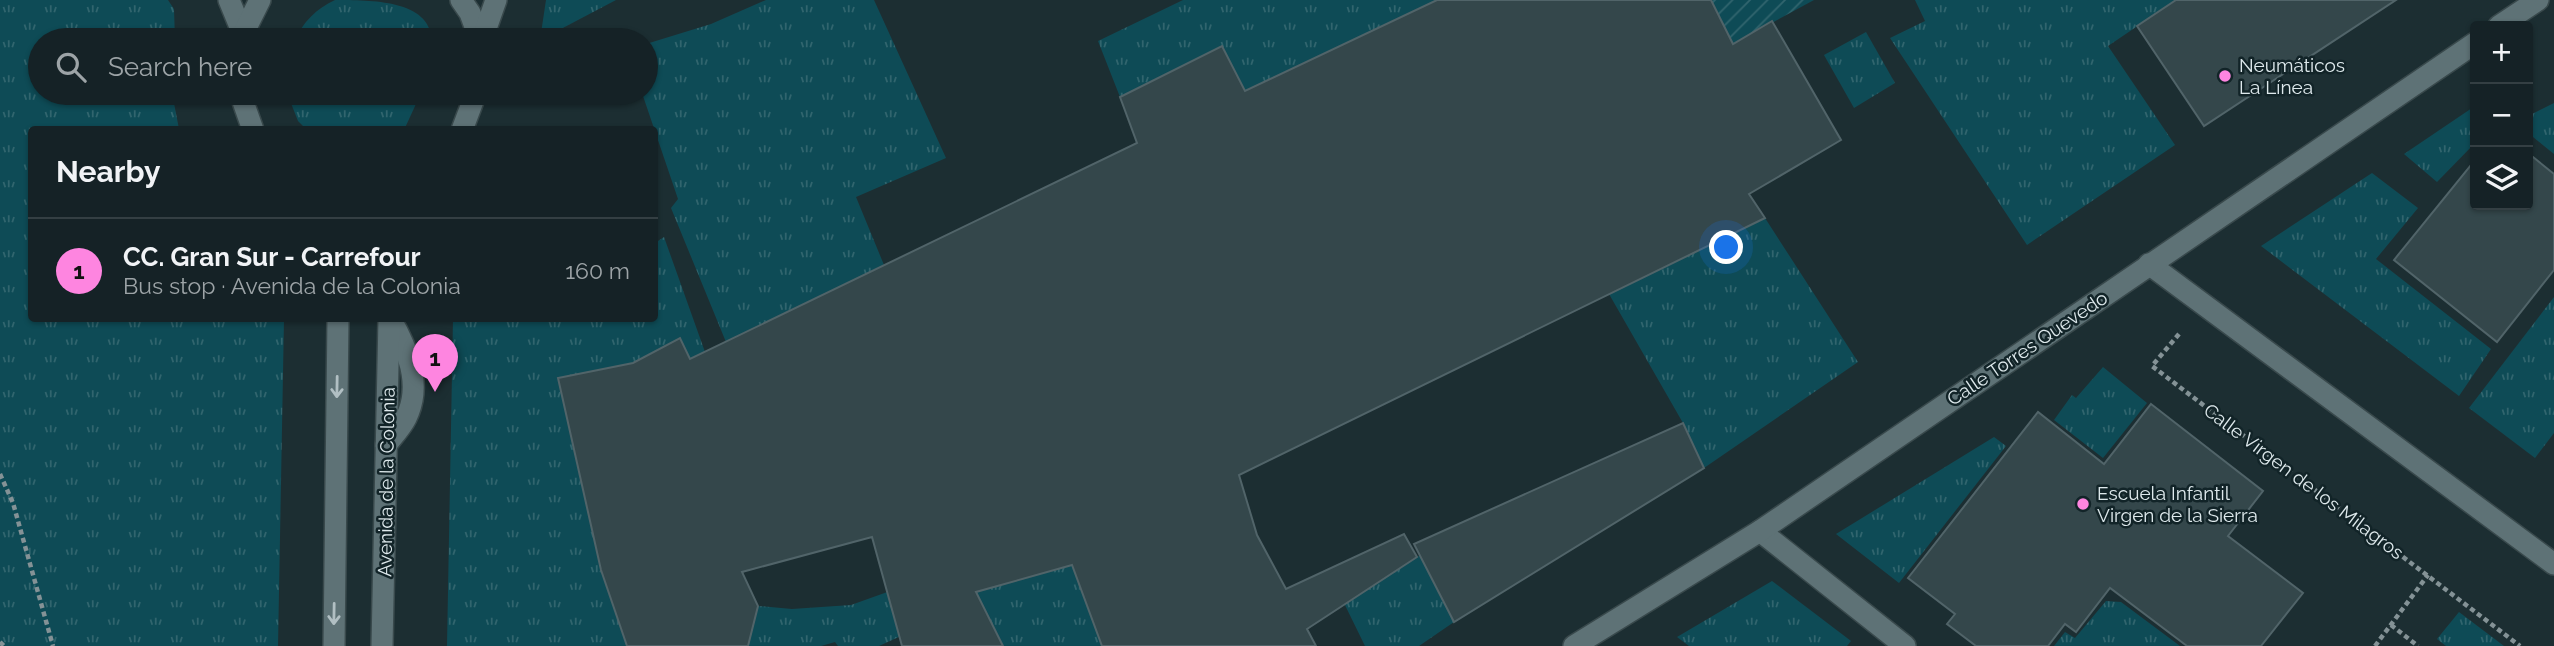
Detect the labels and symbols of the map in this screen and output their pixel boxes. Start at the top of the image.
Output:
place label: Neumáticos La Línea [2239,54,2345,98]
marker: Neumáticos La Línea [2217,68,2233,84]
your location [1709,230,1743,264]
street label: Calle Torres Quevedo [1943,286,2111,410]
pin: 1 [412,334,458,392]
one-way arrow [330,375,344,398]
street label: Avenida de la Colonia [373,387,399,577]
street label: Calle Virgen de los Milagros [2200,399,2408,563]
place label: Escuela Infantil Virgen de la Sierra [2097,482,2258,526]
marker: Escuela Infantil Virgen de la Sierra [2075,496,2091,512]
one-way arrow [327,602,341,625]

